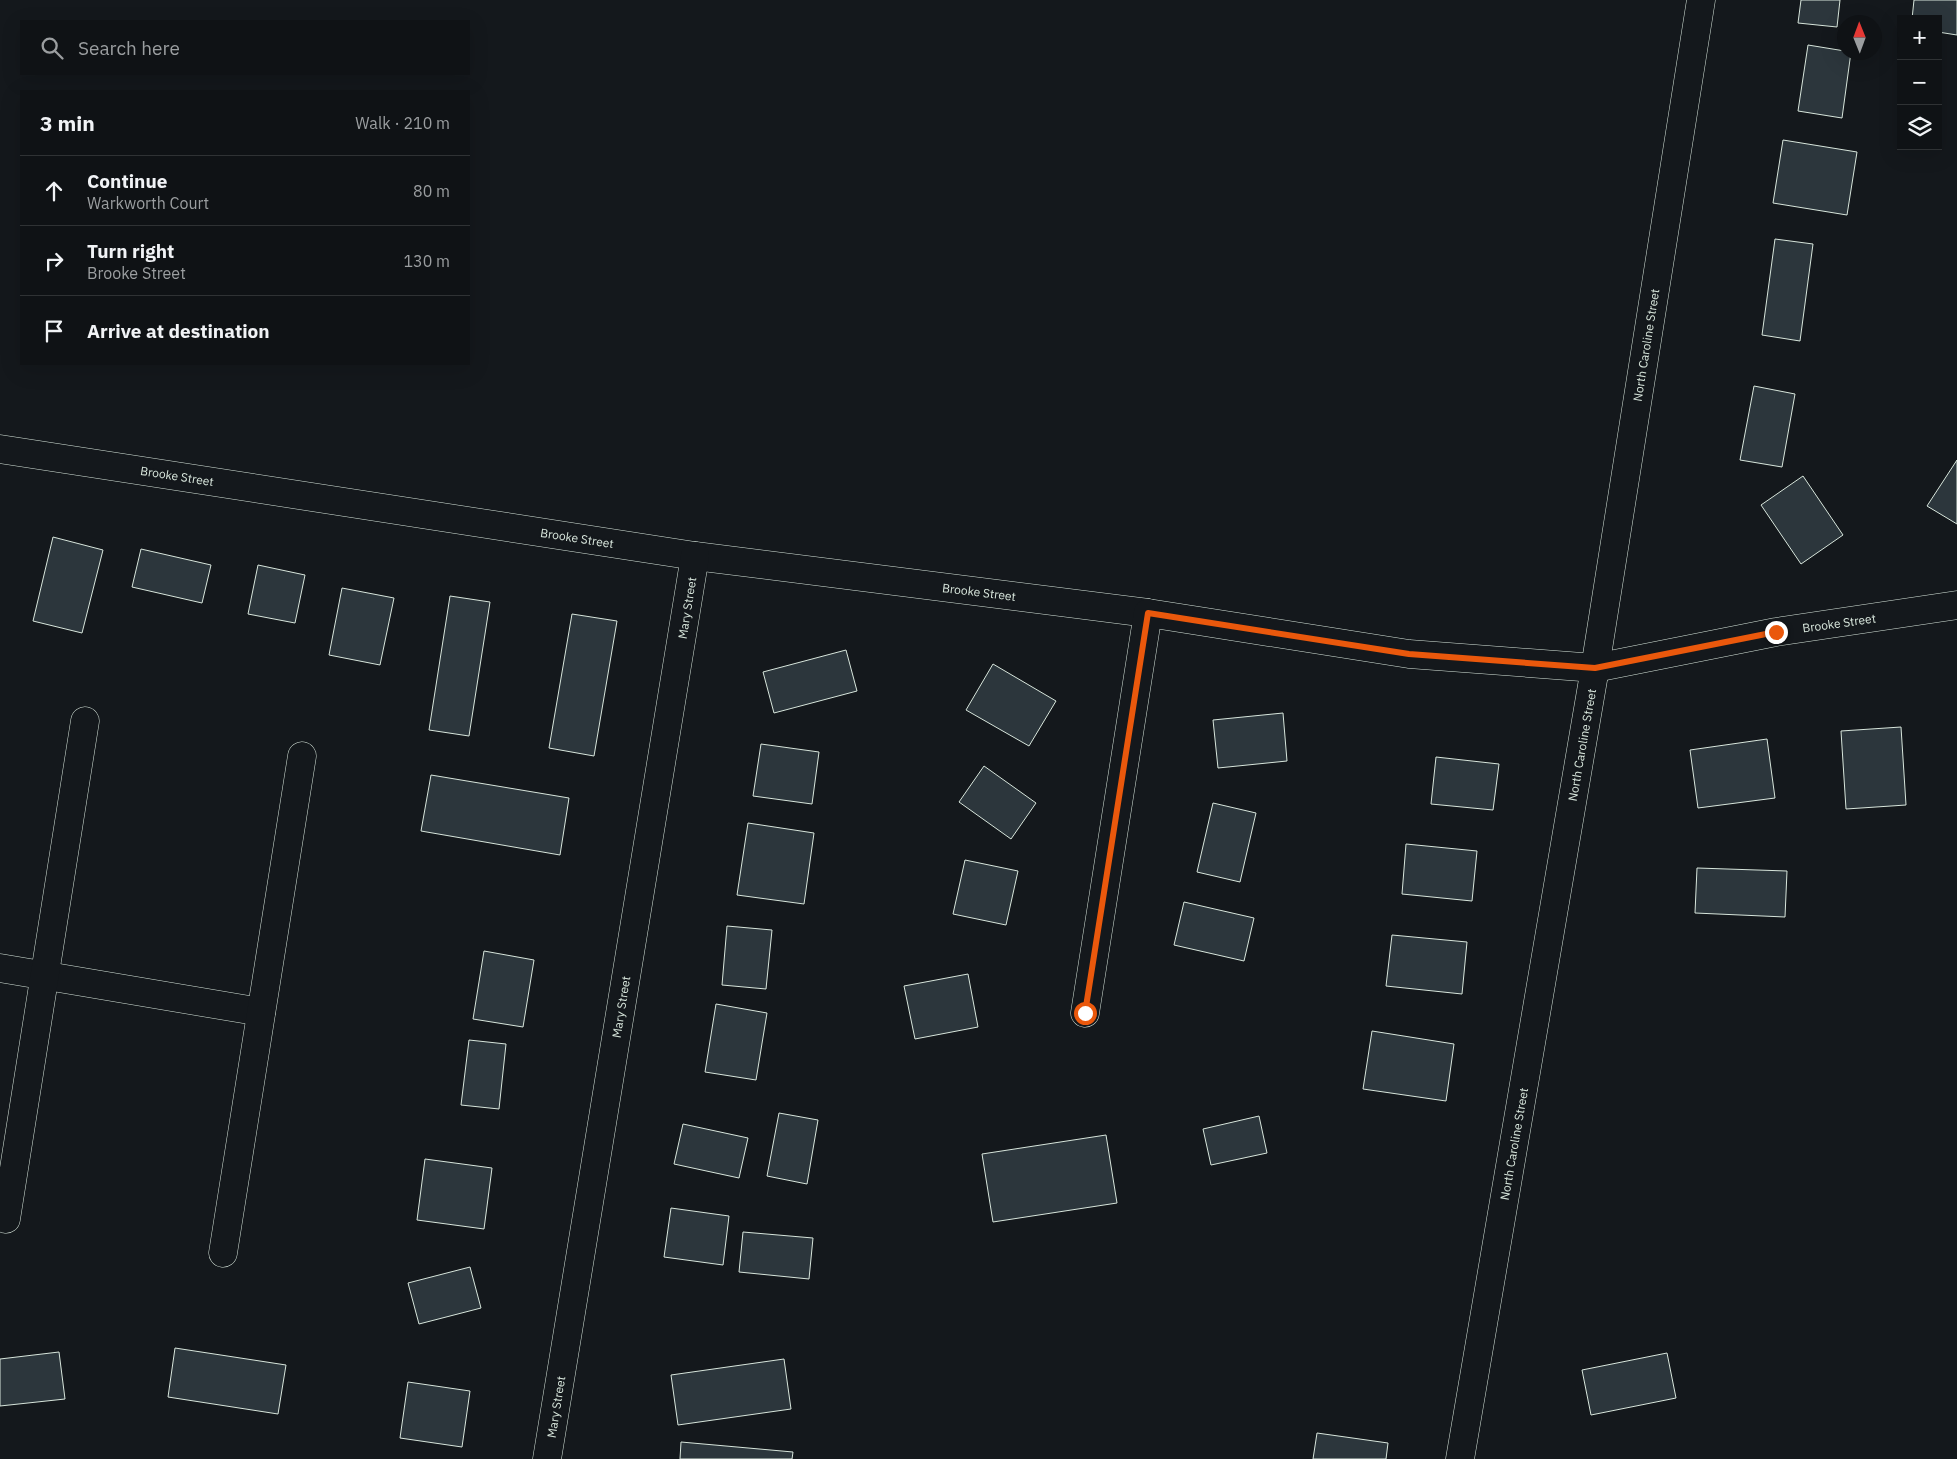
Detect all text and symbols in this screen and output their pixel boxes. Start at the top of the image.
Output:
north arrow [1837,15,1882,60]
map controls [1897,15,1942,150]
button: + [1897,15,1942,60]
search box [20,20,470,75]
icon: search [38,34,66,62]
text: Search here [78,36,180,60]
button: − [1897,60,1942,105]
button: layers [1897,105,1942,150]
text: 3 min [40,109,95,137]
text: Walk · 210 m [355,113,450,133]
text: Continue [87,169,167,193]
icon: ahead [40,177,68,205]
text: 80 m [413,181,450,201]
text: Warkworth Court [87,193,209,213]
text: Turn right [87,239,174,263]
icon: right [40,247,68,275]
text: 130 m [403,251,450,271]
text: Brooke Street [87,263,186,283]
street label: North Caroline Street [1630,288,1662,402]
icon: arrive [40,317,68,345]
text: Arrive at destination [87,319,270,343]
street label: Brooke Street [139,463,215,489]
street label: Brooke Street [539,525,615,551]
street label: Mary Street [675,576,699,640]
street label: Brooke Street [941,580,1017,604]
street label: Brooke Street [1801,610,1877,636]
route end [1765,621,1788,644]
street label: North Caroline Street [1565,688,1599,802]
street label: Mary Street [609,975,633,1039]
route start [1074,1002,1097,1025]
street label: North Caroline Street [1497,1087,1531,1201]
street label: Mary Street [544,1375,568,1439]

